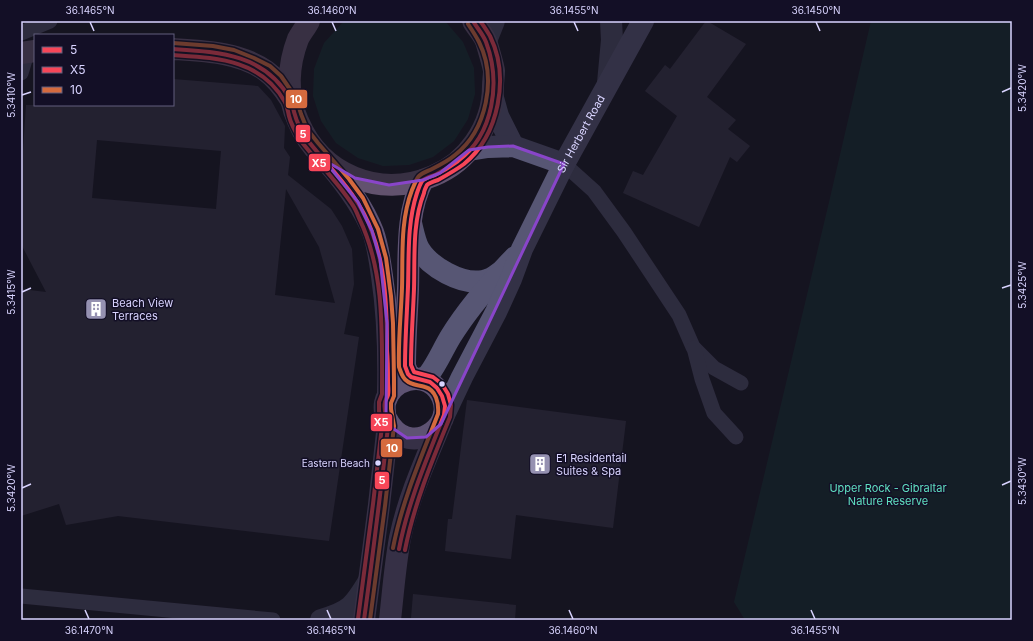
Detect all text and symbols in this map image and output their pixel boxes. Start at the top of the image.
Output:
text: 36.1465°N [66,4,114,16]
text: 36.1460°N [307,4,357,16]
text: 36.1455°N [550,4,598,16]
text: 36.1450°N [791,4,841,16]
legend [34,34,174,106]
text: 5 [70,42,77,57]
text: X5 [70,62,85,77]
text: 5.3420°W [1016,64,1028,112]
text: 5.3410°W [5,72,17,118]
text: 10 [70,82,82,97]
line badge: 10 [285,89,308,109]
text: 10 [290,92,302,106]
street label: Sir Herbert Road [554,92,608,175]
line badge: 5 [295,124,311,143]
text: 5 [299,127,307,141]
line badge: X5 [308,153,331,172]
text: X5 [311,156,327,170]
text: 5.3425°W [1016,261,1028,309]
text: 5.3415°W [5,269,17,315]
building icon: Beach View Terraces [83,296,109,322]
place label: Beach View Terraces [112,296,173,323]
unlabelled marker [437,379,447,389]
line badge: X5 [370,413,393,432]
text: X5 [373,415,389,429]
line badge: 10 [380,438,403,458]
text: 10 [386,441,398,455]
building icon: E1 Residentail Suites & Spa [527,451,553,477]
place label: E1 Residentail Suites & Spa [556,451,627,478]
place label: Eastern Beach [302,457,370,469]
text: 5.3430°W [1016,457,1028,505]
marker: Eastern Beach [373,458,383,468]
text: 5.3420°W [5,464,17,512]
line badge: 5 [374,471,390,490]
text: 5 [378,473,386,487]
park label: Upper Rock - Gibraltar Nature Reserve [829,481,947,508]
text: 36.1470°N [65,624,113,636]
text: 36.1465°N [307,624,355,636]
text: 36.1460°N [548,624,598,636]
text: 36.1455°N [791,624,839,636]

